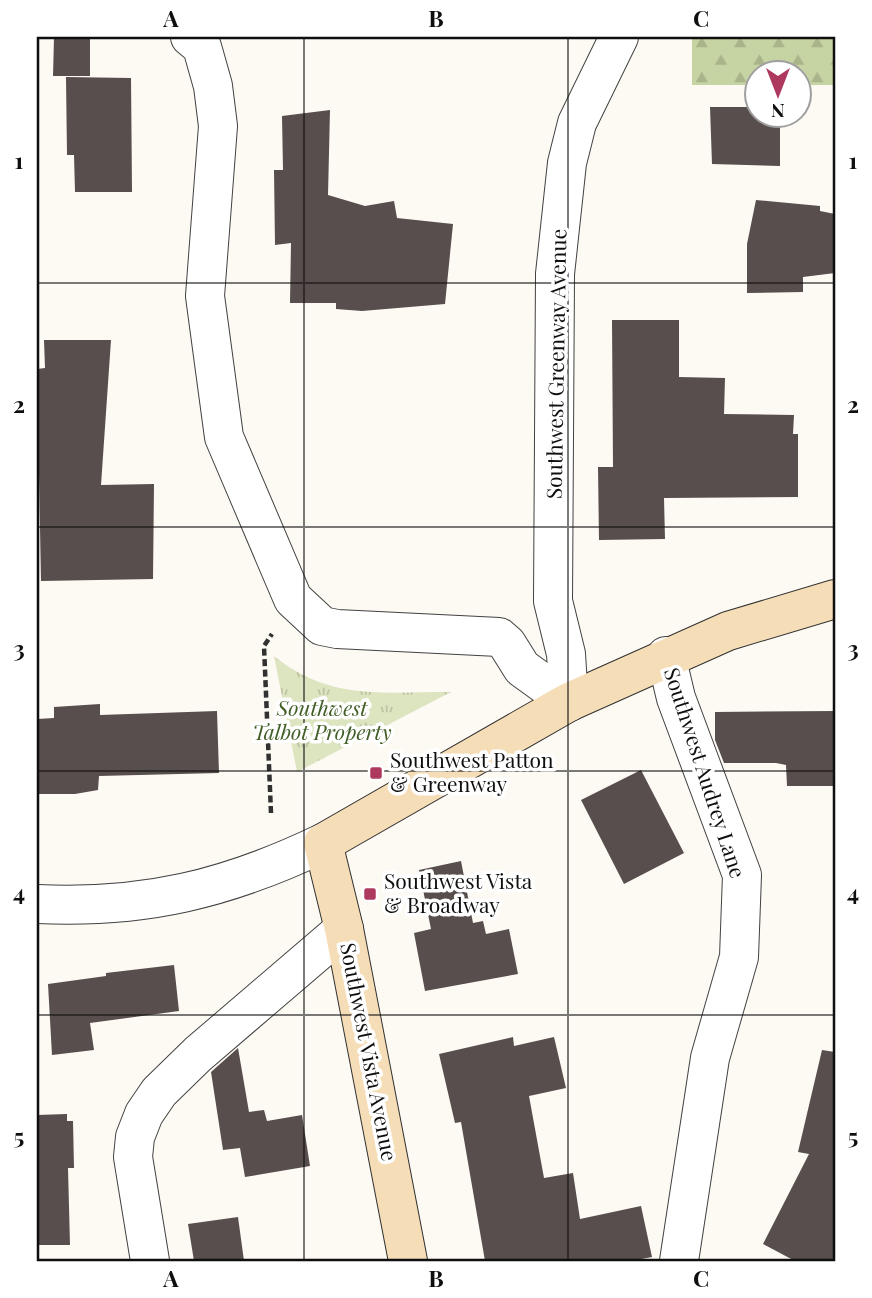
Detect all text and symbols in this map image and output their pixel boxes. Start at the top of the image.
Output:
text: A [162,2,179,33]
text: B [428,2,444,33]
text: C [693,2,709,33]
north arrow [742,60,812,130]
text: N [771,99,785,125]
text: 1 [15,144,24,175]
text: 1 [849,144,858,175]
street label: Southwest Greenway Avenue [539,229,571,499]
text: 2 [13,388,25,419]
text: 2 [847,388,859,419]
text: 3 [13,632,25,663]
text: 3 [847,632,859,663]
street label: Southwest Audrey Lane [659,664,753,881]
park label: Southwest Talbot Property [252,693,392,745]
place label: Southwest Patton & Greenway [390,745,554,797]
marker: Southwest Patton & Greenway [368,765,384,781]
place label: Southwest Vista & Broadway [384,866,533,918]
text: 4 [13,876,25,907]
text: 4 [847,876,859,907]
marker: Southwest Vista & Broadway [362,886,378,902]
street label: Southwest Vista Avenue [335,940,405,1163]
text: 5 [14,1120,24,1151]
text: 5 [848,1120,858,1151]
text: A [162,1262,179,1293]
text: B [428,1262,444,1293]
text: C [693,1262,709,1293]

